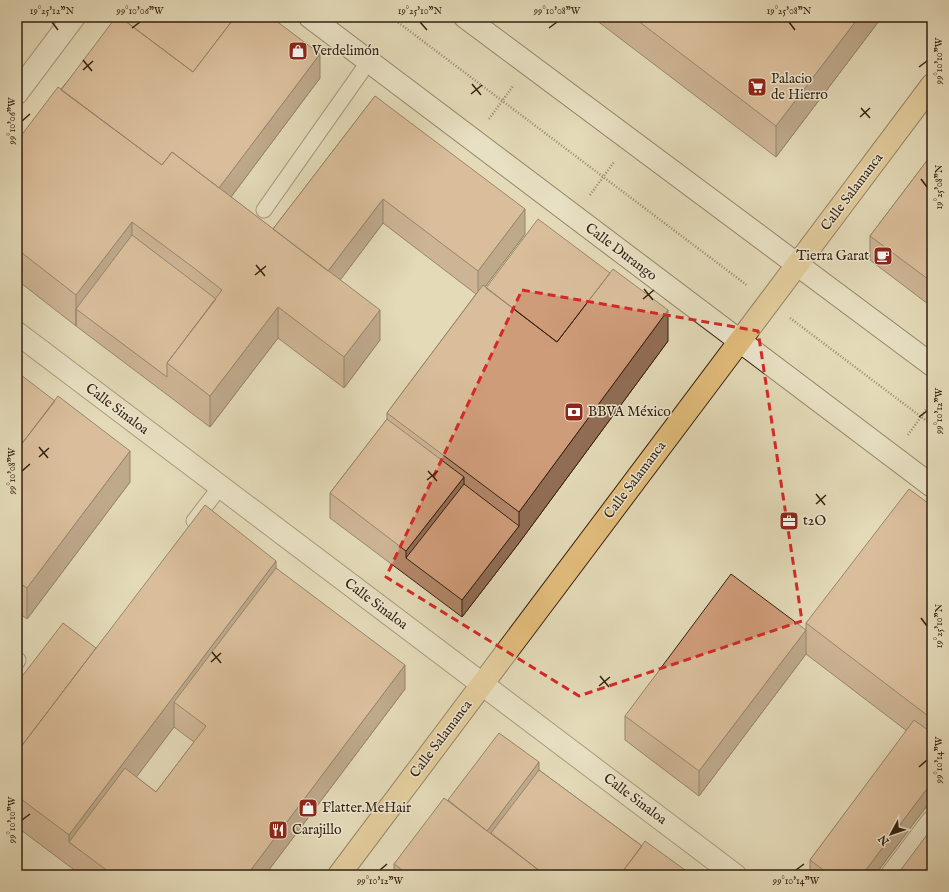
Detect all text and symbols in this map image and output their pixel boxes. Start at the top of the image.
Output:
text: 19°25'12"N [30,5,75,18]
text: 99°10'06"W [116,5,164,18]
text: 19°25'10"N [398,5,443,18]
text: 99°10'08"W [533,5,581,18]
text: 19°25'08"N [767,5,812,18]
text: 99°10'10"W [933,37,946,85]
shop icon: Verdelimón [287,40,309,62]
place label: Verdelimón [311,42,380,60]
place label: Palacio de Hierro [771,70,828,104]
supermarket icon: Palacio de Hierro [746,76,768,98]
text: 99°10'06"W [6,97,19,145]
street label: Calle Salamanca [817,149,888,234]
text: 19°25'08"N [933,164,946,209]
street label: Calle Durango [581,219,661,285]
cafe icon: Tierra Garat [872,245,894,267]
place label: Tierra Garat [796,247,869,265]
street label: Calle Sinaloa [82,379,153,439]
text: 99°10'12"W [933,387,946,435]
bank icon: BBVA México [563,401,585,423]
place label: BBVA México [588,403,671,421]
street label: Calle Salamanca [600,437,671,522]
text: 99°10'08"W [6,447,19,495]
office icon: t2O [778,510,800,532]
place label: t2O [803,512,826,530]
street label: Calle Sinaloa [341,574,412,634]
text: 19°25'10"N [933,603,946,648]
street label: Calle Salamanca [406,696,477,781]
text: 99°10'14"W [933,736,946,784]
street label: Calle Sinaloa [600,769,671,829]
text: 99°10'10"W [6,796,19,844]
shop icon: Flatter.MeHair [297,797,319,819]
place label: Flatter.MeHair [322,799,411,817]
north arrow [871,814,911,854]
restaurant icon: Carajillo [267,819,289,841]
place label: Carajillo [292,821,342,839]
text: N [875,831,893,849]
text: 99°10'12"W [356,875,404,888]
text: 99°10'14"W [772,875,820,888]

